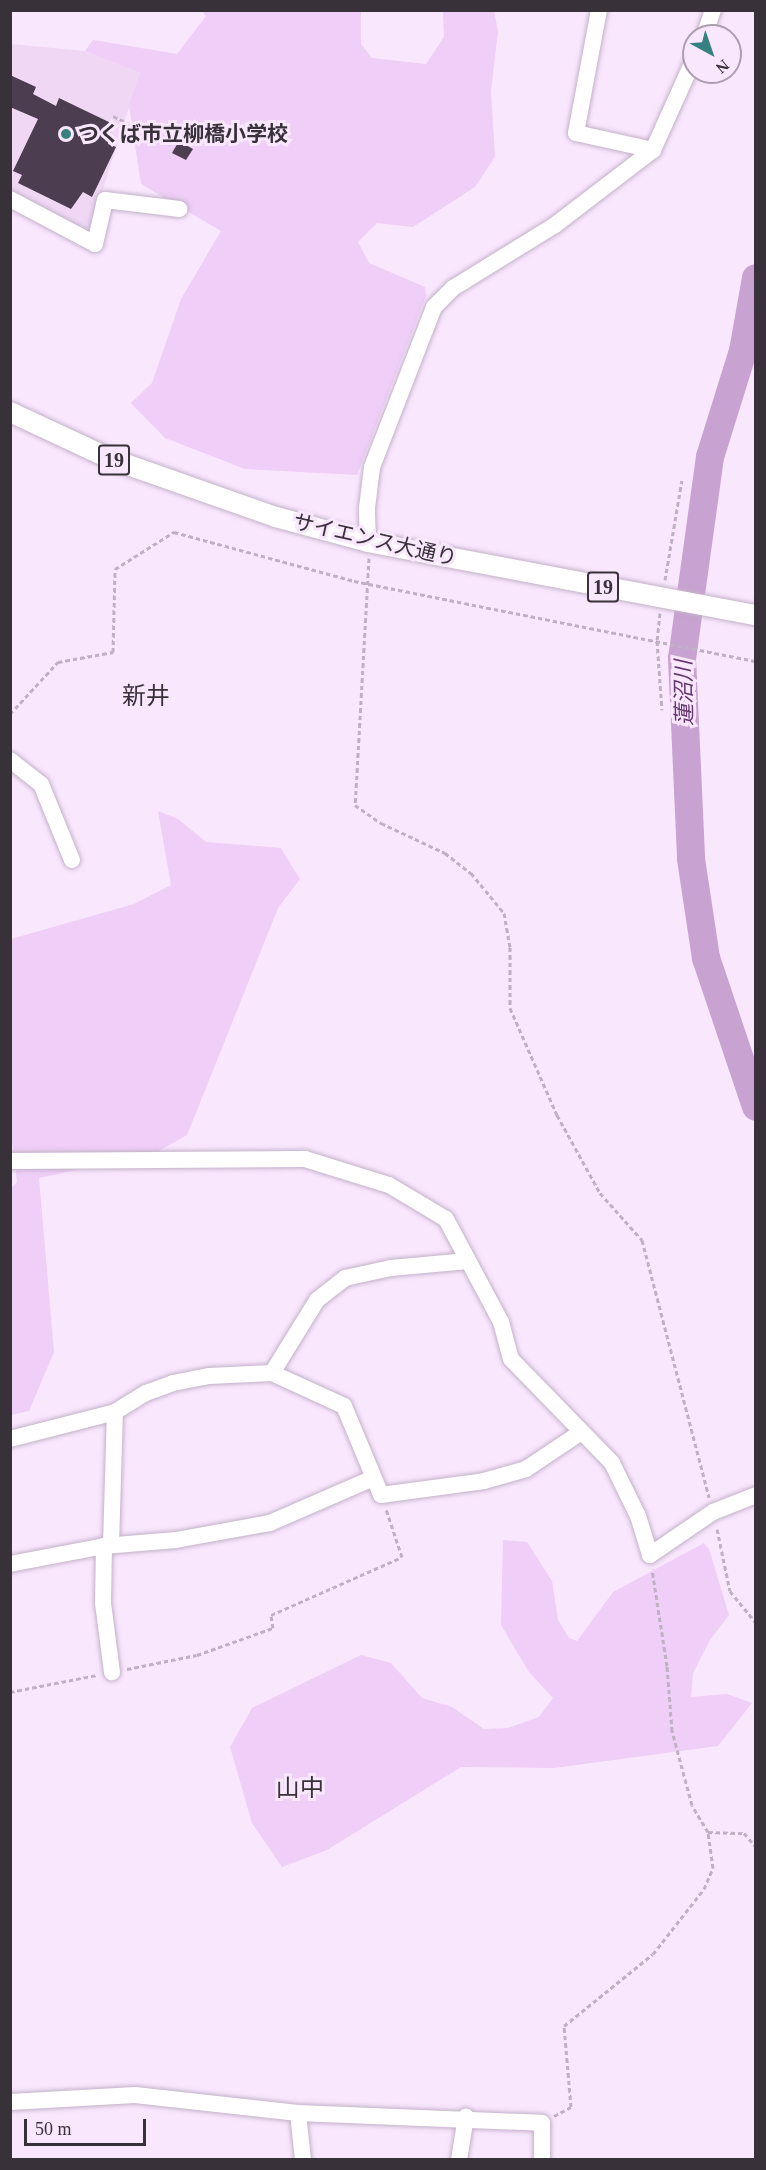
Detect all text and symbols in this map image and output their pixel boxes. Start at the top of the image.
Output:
north arrow [682,24,742,84]
text: N [713,56,732,77]
place label: つくば市立柳橋小学校 [78,121,288,147]
marker: つくば市立柳橋小学校 [59,127,73,141]
road number: 19 [98,443,130,477]
street label: サイエンス大通り [290,509,460,571]
road number: 19 [586,570,620,604]
water label: 蓮沼川 [670,660,698,726]
district label: 新井 [122,683,170,711]
district label: 山中 [276,1775,324,1803]
scale bar [27,2107,148,2145]
text: 50 m [35,2119,72,2139]

